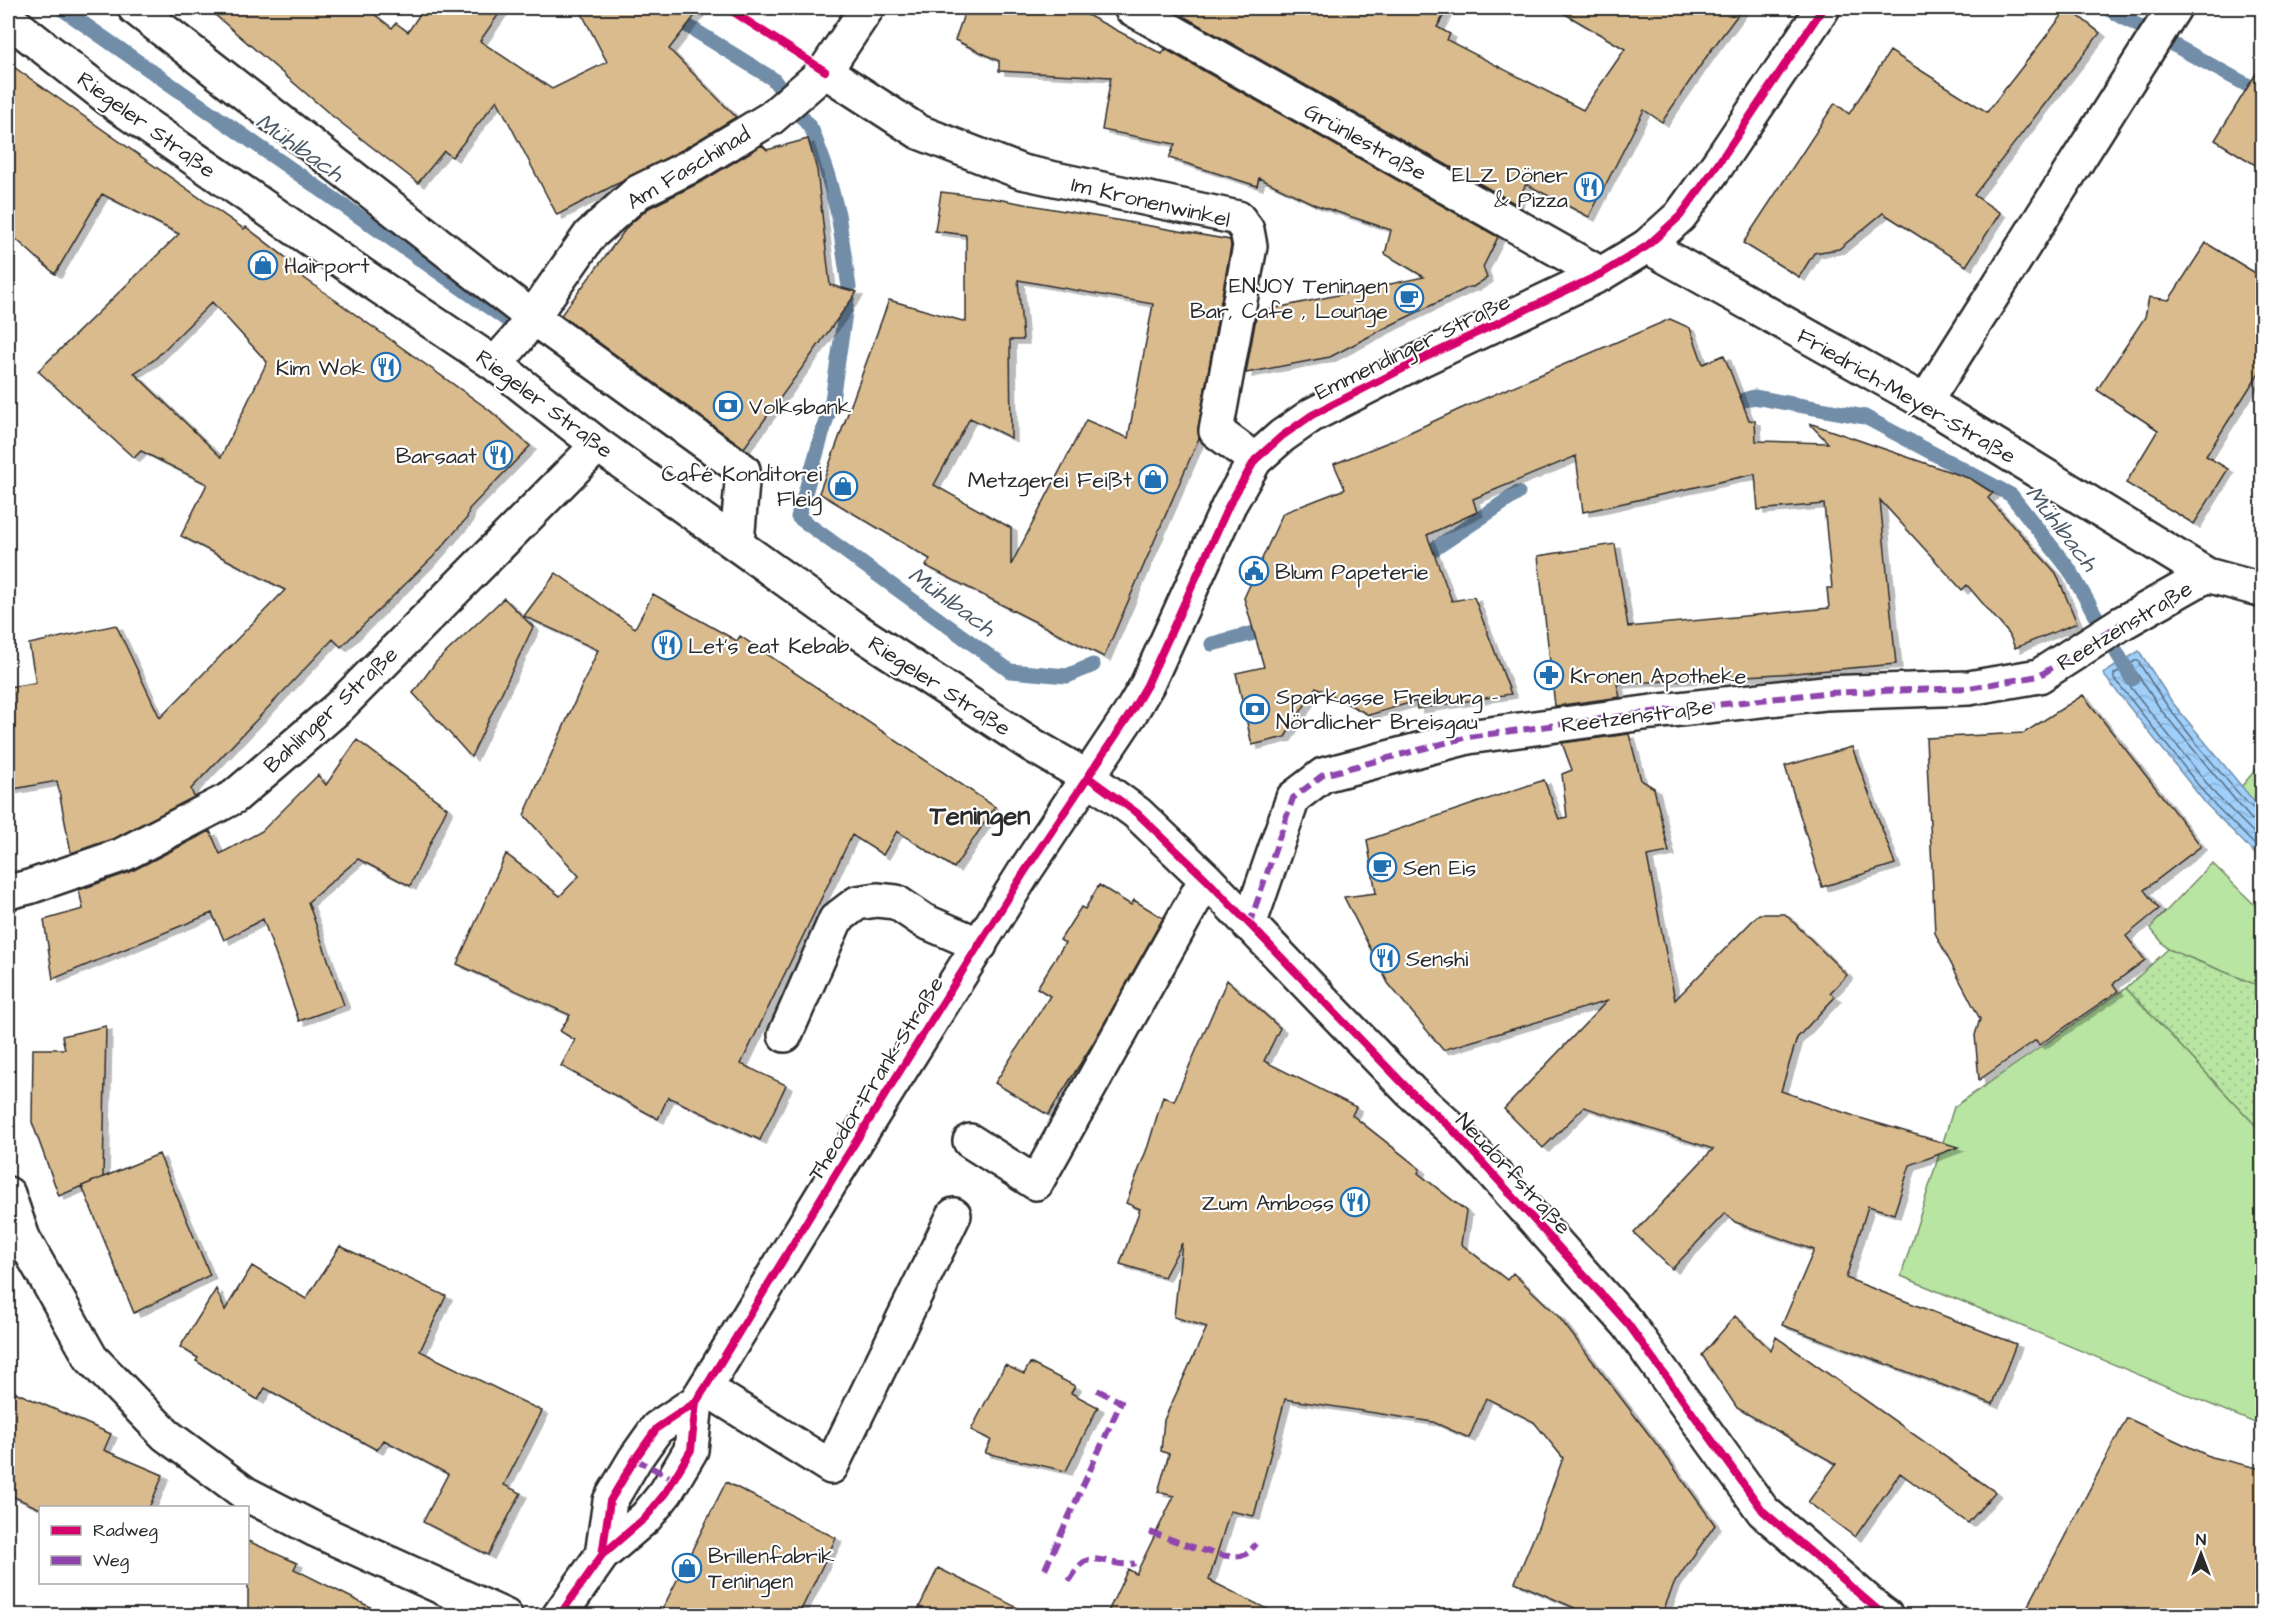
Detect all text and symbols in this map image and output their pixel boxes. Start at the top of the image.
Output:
street label: Riegeler Straße [70,64,222,187]
street label: Grünlestraße [1298,96,1432,189]
water label: Mühlbach [249,105,351,191]
street label: Am Faschinad [621,119,756,217]
place label: ELZ Döner & Pizza [1452,160,1568,216]
street label: Im Kronenwinkel [1068,169,1233,236]
restaurant icon: ELZ Döner & Pizza [1573,171,1605,203]
shop icon: Hairport [247,249,279,281]
place label: Hairport [284,251,370,282]
place label: ENJOY Teningen Bar, Cafe , Lounge [1190,271,1388,328]
cafe icon: ENJOY Teningen Bar, Cafe , Lounge [1393,282,1425,314]
street label: Emmendinger Straße [1310,286,1516,409]
street label: Friedrich-Meyer-Straße [1791,321,2021,473]
street label: Riegeler Straße [469,342,619,467]
restaurant icon: Kim Wok [370,351,402,383]
place label: Kim Wok [276,353,365,384]
bank icon: Volksbank [712,390,744,422]
place label: Volksbank [749,392,852,423]
restaurant icon: Barsaat [482,439,514,471]
place label: Barsaat [396,441,477,472]
place label: Café Konditorei Fleig [662,459,822,516]
shop icon: Metzgerei Feißt [1137,463,1169,495]
place label: Metzgerei Feißt [968,465,1132,497]
shop icon: Café Konditorei Fleig [827,470,859,502]
water label: Mühlbach [2017,479,2106,580]
public building icon: Blum Papeterie [1238,555,1270,587]
place label: Blum Papeterie [1275,557,1429,588]
water label: Mühlbach [901,559,1003,646]
street label: Reetzenstraße [2051,574,2198,679]
street label: Riegeler Straße [861,628,1017,745]
restaurant icon: Let's eat Kebab [651,629,683,661]
place label: Let's eat Kebab [688,631,849,662]
street label: Bahlinger Straße [257,639,406,781]
pharmacy icon: Kronen Apotheke [1533,659,1565,691]
place label: Kronen Apotheke [1570,661,1746,692]
place label: Sparkasse Freiburg - Nördlicher Breisgau [1276,682,1499,739]
street label: Reetzenstraße [1559,692,1715,741]
bank icon: Sparkasse Freiburg - Nördlicher Breisgau [1239,693,1271,725]
district label: Teningen [929,798,1030,837]
cafe icon: Sen Eis [1366,851,1398,883]
place label: Sen Eis [1403,853,1476,884]
restaurant icon: Senshi [1369,942,1401,974]
place label: Senshi [1406,944,1468,975]
street label: Theodor-Frank-Straße [801,971,952,1187]
street label: Neudorfstraße [1448,1106,1578,1242]
restaurant icon: Zum Amboss [1339,1186,1371,1218]
place label: Zum Amboss [1202,1188,1334,1219]
legend [39,1506,249,1584]
text: Radweg [93,1518,158,1544]
north arrow [2171,1524,2231,1584]
text: N [2196,1529,2206,1551]
place label: Brillenfabrik Teningen [708,1541,835,1598]
text: Weg [93,1548,129,1574]
shop icon: Brillenfabrik Teningen [671,1552,703,1584]

